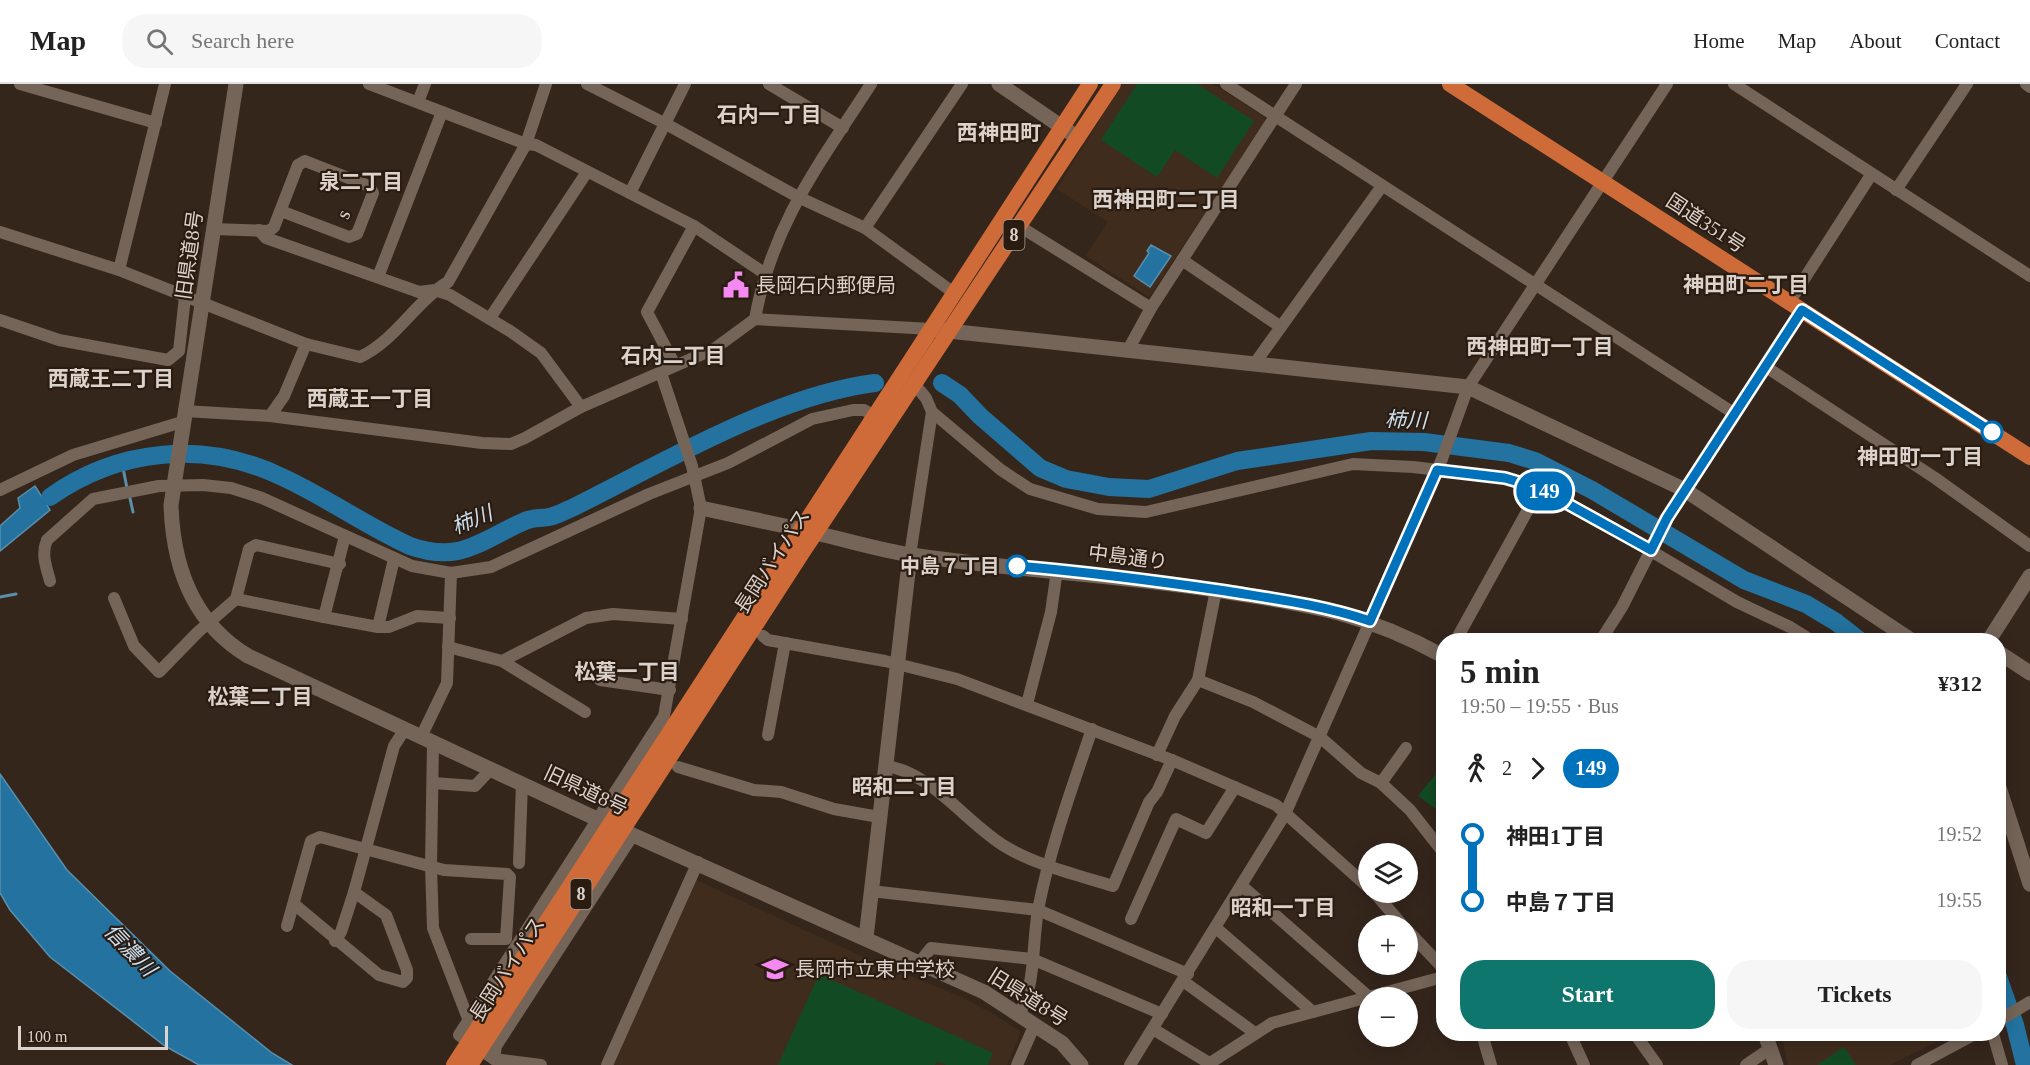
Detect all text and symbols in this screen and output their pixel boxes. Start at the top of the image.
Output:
search box [122,14,542,68]
text: Map [30,25,86,56]
icon: search [143,25,176,58]
text: Search here [191,28,294,53]
text: Home [1693,29,1745,53]
text: Map [1778,29,1816,53]
text: About [1849,29,1902,53]
text: Contact [1935,29,2000,53]
district label: 石内一丁目 [717,103,822,127]
district label: 西神田町 [957,121,1041,145]
district label: 泉二丁目 [319,170,403,194]
district label: 西神田町二丁目 [1093,188,1240,212]
street label: 国道351号 [1662,189,1750,257]
street label: s [331,206,355,222]
street label: 旧県道8号 [172,209,206,301]
road number: 8 [1004,220,1024,250]
public building icon: 長岡石内郵便局 [721,270,751,300]
district label: 神田町二丁目 [1683,273,1809,297]
place label: 長岡石内郵便局 [756,274,896,296]
district label: 西神田町一丁目 [1467,335,1614,359]
district label: 石内二丁目 [621,344,726,368]
district label: 西蔵王二丁目 [48,367,174,391]
district label: 西蔵王一丁目 [307,387,433,411]
water label: 柿川 [1385,407,1429,433]
unlabelled marker [1981,421,2003,443]
district label: 神田町一丁目 [1857,445,1983,469]
line badge: 149 [1510,472,1578,510]
text: 149 [1528,479,1560,503]
water label: 柿川 [448,500,498,539]
street label: 長岡バイパス [730,505,814,617]
street label: 中島通り [1087,541,1169,573]
place label: 中島７丁目 [900,555,1000,577]
marker: 中島７丁目 [1006,555,1028,577]
text: 5 min [1460,654,1540,690]
district label: 松葉一丁目 [575,660,680,684]
text: ¥312 [1938,671,1982,696]
district label: 松葉二丁目 [208,685,313,709]
text: 19:50 – 19:55 · Bus [1460,695,1619,717]
icon: walk [1460,752,1493,785]
icon: forward [1521,752,1554,785]
text: 149 [1575,756,1607,780]
text: 2 [1502,757,1512,779]
street label: 旧県道8号 [541,761,631,819]
district label: 昭和二丁目 [852,775,957,799]
text: 19:52 [1936,823,1982,845]
text: 神田1丁目 [1506,824,1605,849]
map controls [1358,843,1418,1047]
button: layers [1358,843,1418,903]
road number: 8 [570,879,592,909]
text: 19:55 [1936,889,1982,911]
text: 中島７丁目 [1506,890,1616,915]
district label: 昭和一丁目 [1231,896,1336,920]
street label: 長岡バイパス [465,913,549,1025]
button: + [1358,915,1418,975]
water label: 信濃川 [99,919,162,982]
school or university icon: 長岡市立東中学校 [760,954,790,984]
place label: 長岡市立東中学校 [795,958,955,980]
button: Start [1460,960,1715,1029]
button: Tickets [1727,960,1982,1029]
street label: 旧県道8号 [984,964,1072,1030]
button: − [1358,987,1418,1047]
scale bar [18,1023,168,1050]
text: 100 m [27,1028,67,1045]

